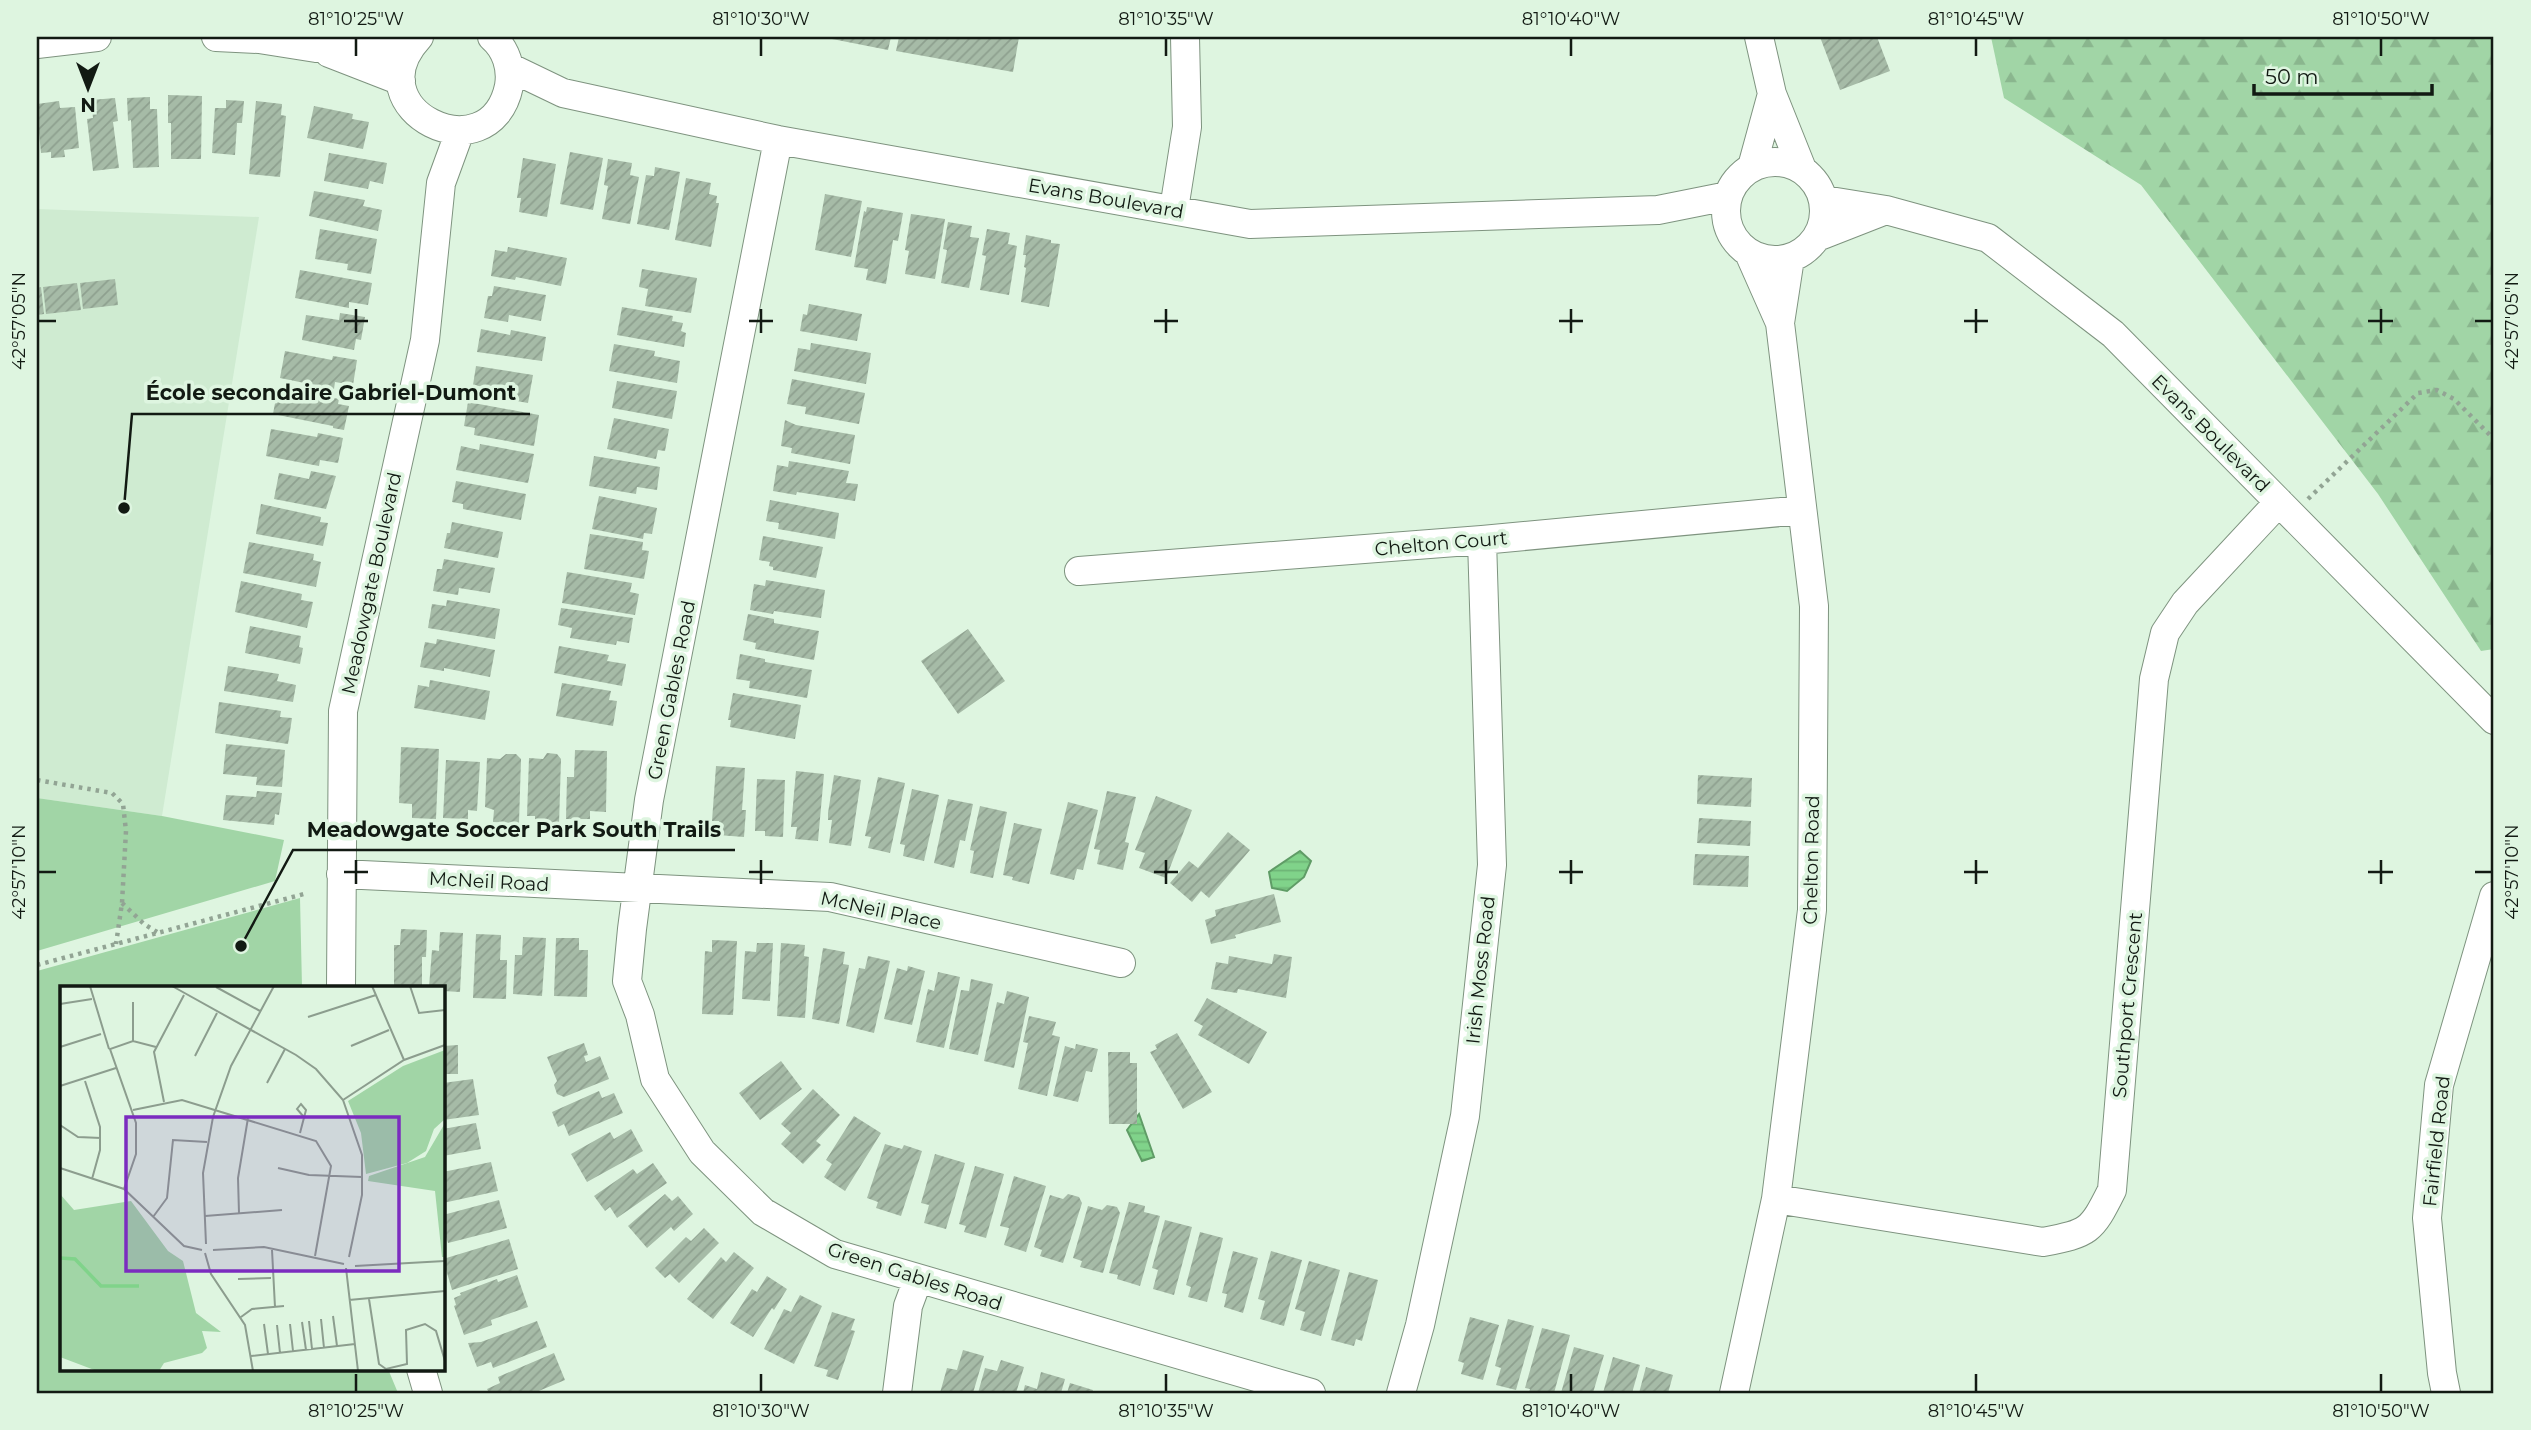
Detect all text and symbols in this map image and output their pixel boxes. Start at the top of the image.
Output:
text: 81°10'25"W [308,8,404,30]
text: 81°10'30"W [712,8,810,30]
text: 81°10'35"W [1118,8,1214,30]
text: 81°10'40"W [1522,8,1620,30]
text: 81°10'45"W [1928,8,2024,30]
text: 81°10'50"W [2332,8,2430,30]
north arrow [52,52,122,122]
scale bar [2254,52,2433,96]
text: 50 m [2265,64,2319,89]
text: N [80,93,96,116]
street label: Evans Boulevard [1026,173,1185,223]
text: 42°57'05"N [8,272,30,370]
text: 42°57'05"N [2501,272,2523,370]
street label: Evans Boulevard [2147,370,2274,497]
callout: École secondaire Gabriel-Dumont [132,372,530,414]
text: École secondaire Gabriel-Dumont [146,380,516,405]
street label: Meadowgate Boulevard [337,470,406,696]
street label: Chelton Court [1374,526,1509,561]
street label: Green Gables Road [643,599,700,782]
street label: Chelton Road [1799,795,1824,925]
callout: Meadowgate Soccer Park South Trails [293,808,735,850]
text: Meadowgate Soccer Park South Trails [307,817,721,842]
text: 42°57'10"N [8,824,30,920]
text: 42°57'10"N [2501,824,2523,920]
street label: McNeil Road [428,867,550,896]
street label: McNeil Place [818,886,943,935]
street label: Irish Moss Road [1461,895,1500,1045]
street label: Southport Crescent [2108,911,2147,1099]
inset map [60,986,444,1370]
street label: Fairfield Road [2418,1074,2455,1208]
street label: Green Gables Road [825,1237,1005,1316]
text: 81°10'25"W [308,1400,404,1422]
text: 81°10'30"W [712,1400,810,1422]
text: 81°10'35"W [1118,1400,1214,1422]
text: 81°10'40"W [1522,1400,1620,1422]
text: 81°10'45"W [1928,1400,2024,1422]
text: 81°10'50"W [2332,1400,2430,1422]

